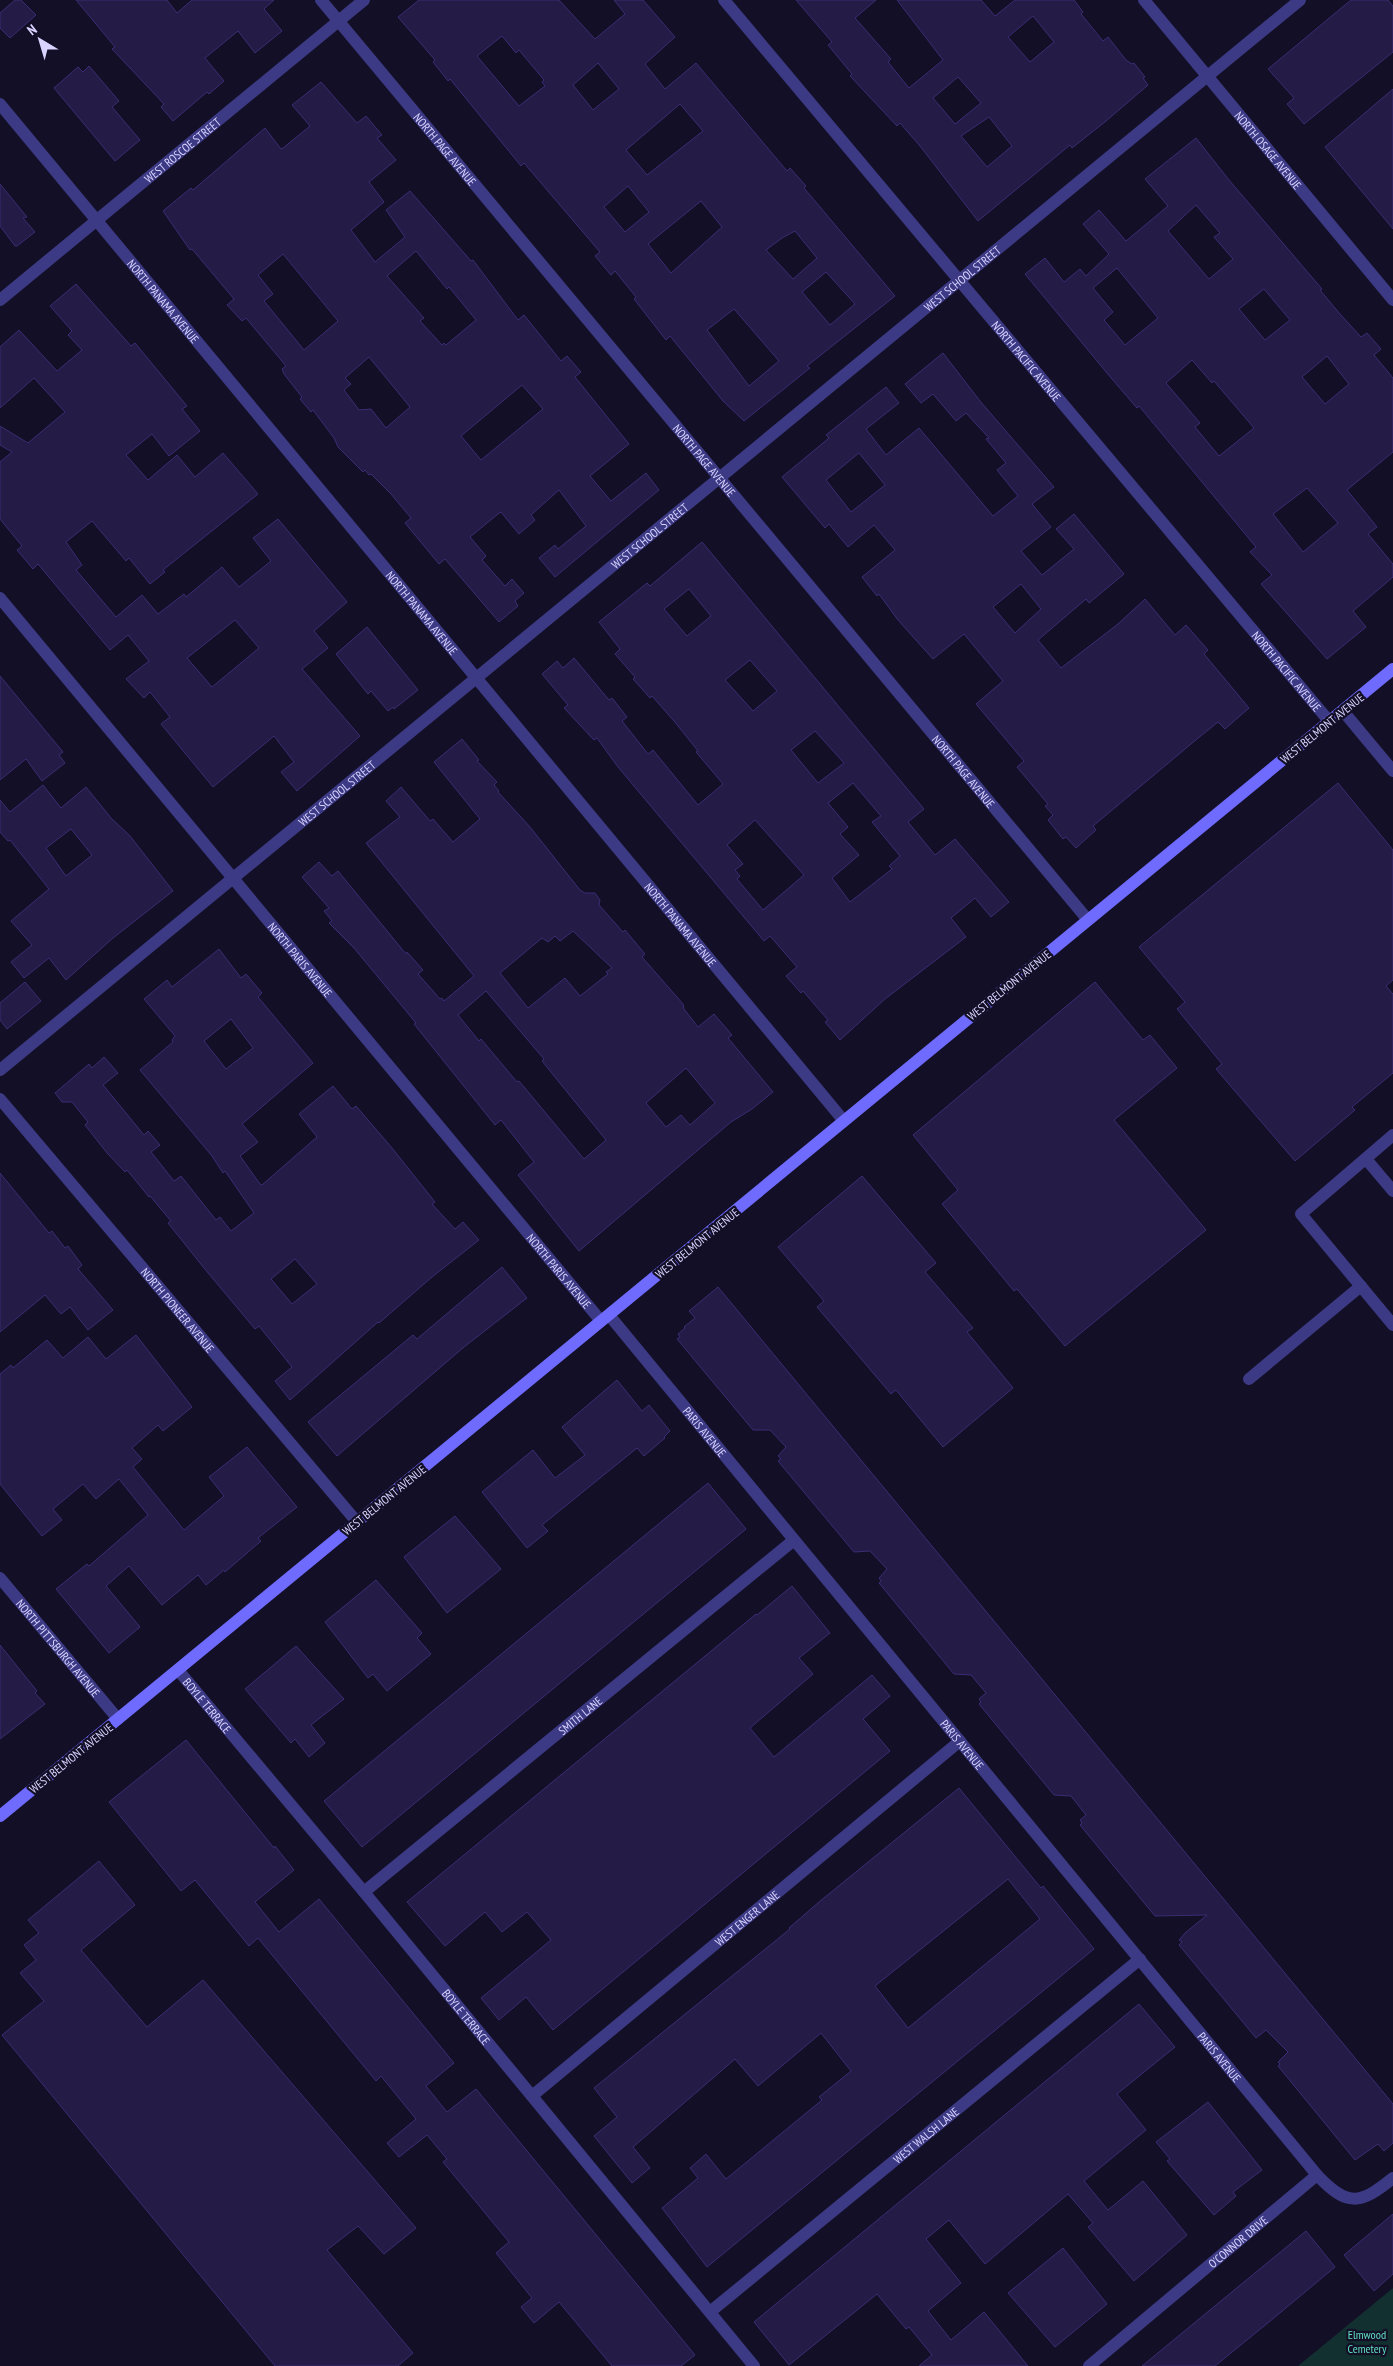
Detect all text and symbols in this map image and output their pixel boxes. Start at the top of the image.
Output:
north arrow [15,15,65,65]
text: N [23,20,41,39]
street label: NORTH OSAGE AVENUE [1232,108,1305,192]
street label: NORTH PAGE AVENUE [411,110,480,188]
street label: WEST ROSCOE STREET [141,114,224,186]
street label: WEST SCHOOL STREET [921,242,1004,314]
street label: NORTH PANAMA AVENUE [124,256,203,346]
street label: NORTH PACIFIC AVENUE [989,318,1065,404]
street label: NORTH PAGE AVENUE [670,421,739,499]
street label: WEST SCHOOL STREET [608,499,691,572]
street label: NORTH PANAMA AVENUE [383,568,461,658]
street label: NORTH PACIFIC AVENUE [1249,628,1325,714]
street label: WEST BELMONT AVENUE [1277,690,1367,766]
street label: NORTH PAGE AVENUE [929,732,998,811]
street label: WEST SCHOOL STREET [295,756,379,829]
street label: NORTH PANAMA AVENUE [642,879,720,969]
street label: NORTH PARIS AVENUE [265,919,336,1000]
street label: WEST BELMONT AVENUE [964,947,1054,1023]
street label: WEST BELMONT AVENUE [652,1205,742,1281]
street label: NORTH PARIS AVENUE [524,1230,595,1311]
street label: NORTH PIONEER AVENUE [138,1265,218,1355]
street label: PARIS AVENUE [680,1404,730,1460]
street label: WEST BELMONT AVENUE [339,1462,429,1538]
street label: NORTH PITTSBURGH AVENUE [13,1596,104,1700]
street label: BOYLE TERRACE [180,1675,235,1736]
street label: SMITH LANE [555,1693,605,1738]
street label: PARIS AVENUE [937,1716,987,1772]
street label: WEST BELMONT AVENUE [26,1720,116,1796]
street label: WEST ENGER LANE [711,1887,782,1949]
street label: BOYLE TERRACE [439,1986,494,2047]
street label: PARIS AVENUE [1195,2029,1245,2085]
street label: WEST WALSH LANE [890,2104,962,2166]
street label: O'CONNOR DRIVE [1205,2212,1271,2271]
park label: Elmwood Cemetery [1348,2327,1387,2356]

